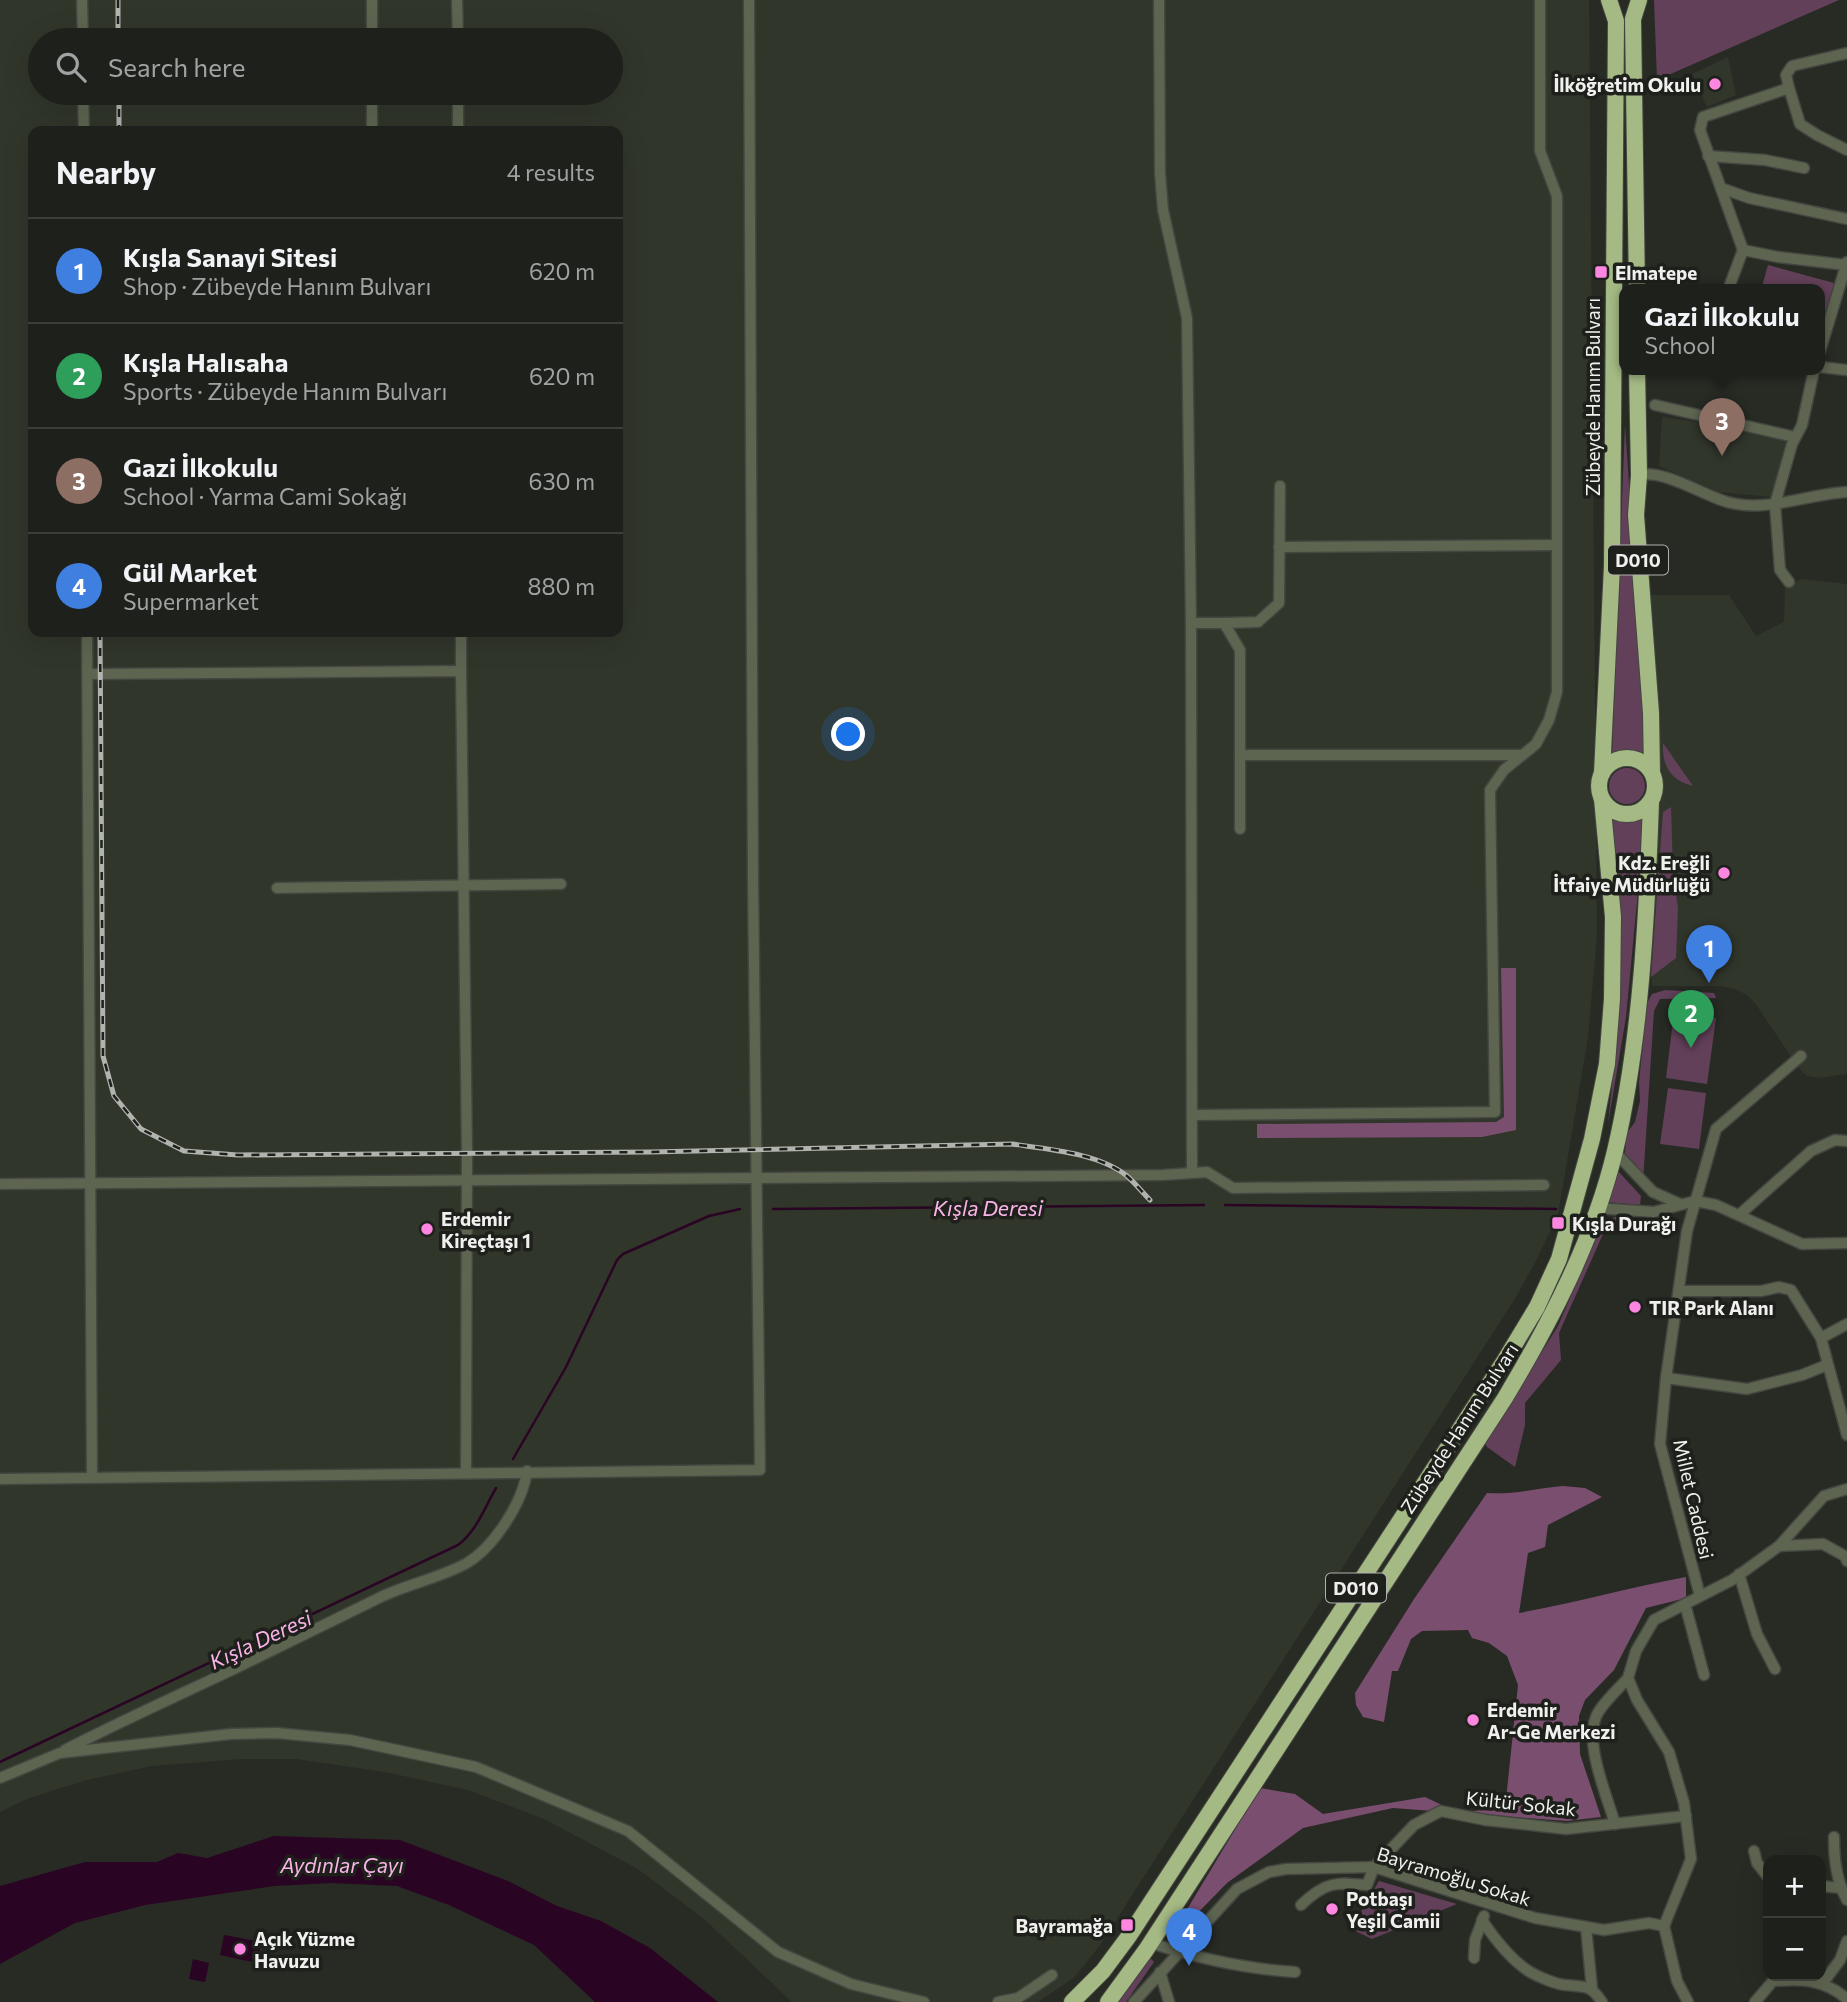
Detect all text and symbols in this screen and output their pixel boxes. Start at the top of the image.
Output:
search box [28,28,623,105]
icon: search [52,48,90,86]
text: Search here [108,51,246,82]
place label: İlköğretim Okulu [1553,73,1701,96]
marker: İlköğretim Okulu [1707,76,1723,92]
text: Nearby [56,153,156,190]
text: 4 results [507,158,595,186]
text: Kışla Sanayi Sitesi [123,241,337,272]
text: 1 [74,257,84,285]
text: 620 m [529,257,595,285]
place label: Elmatepe [1615,261,1697,284]
marker: Elmatepe [1593,264,1609,280]
text: Shop · Zübeyde Hanım Bulvarı [123,272,431,300]
popup [1619,284,1825,375]
street label: Zübeyde Hanım Bulvarı [1581,298,1604,496]
text: Gazi İlkokulu [1645,300,1799,331]
text: School [1645,331,1716,359]
text: Kışla Halısaha [123,346,288,377]
text: 2 [72,362,86,390]
text: 620 m [529,362,595,390]
text: Sports · Zübeyde Hanım Bulvarı [123,377,447,405]
pin: 3 [1699,398,1745,456]
text: Gazi İlkokulu [123,451,278,482]
text: 3 [72,467,86,495]
text: 630 m [529,467,595,495]
text: School · Yarma Cami Sokağı [123,482,407,510]
road number: D010 [1608,546,1668,574]
text: Gül Market [123,556,257,587]
text: 4 [72,572,86,600]
text: 880 m [528,572,595,600]
text: Supermarket [123,587,259,615]
your location [831,717,865,751]
place label: Kdz. Ereğli İtfaiye Müdürlüğü [1553,851,1710,896]
marker: Kdz. Ereğli İtfaiye Müdürlüğü [1716,865,1732,881]
pin: 1 [1686,925,1732,983]
pin: 2 [1668,990,1714,1048]
water label: Kışla Deresi [933,1195,1044,1220]
place label: Erdemir Kireçtaşı 1 [441,1207,531,1252]
place label: Kışla Durağı [1572,1212,1676,1235]
marker: Kışla Durağı [1550,1215,1566,1231]
marker: Erdemir Kireçtaşı 1 [419,1221,435,1237]
place label: TIR Park Alanı [1649,1296,1774,1319]
marker: TIR Park Alanı [1627,1299,1643,1315]
street label: Zübeyde Hanım Bulvarı [1395,1339,1523,1517]
street label: Millet Caddesi [1669,1437,1719,1561]
road number: D010 [1326,1574,1386,1602]
water label: Kışla Deresi [205,1604,316,1674]
place label: Erdemir Ar-Ge Merkezi [1487,1698,1616,1743]
marker: Erdemir Ar-Ge Merkezi [1465,1712,1481,1728]
street label: Kültür Sokak [1465,1786,1577,1820]
street label: Bayramoğlu Sokak [1374,1842,1534,1910]
water label: Aydınlar Çayı [279,1852,404,1877]
map controls [1763,1855,1826,1981]
button: + [1763,1855,1826,1918]
place label: Potbaşı Yeşil Camii [1346,1887,1440,1932]
marker: Potbaşı Yeşil Camii [1324,1901,1340,1917]
pin: 4 [1166,1908,1212,1966]
place label: Bayramağa [1016,1914,1113,1937]
marker: Bayramağa [1119,1917,1135,1933]
button: − [1763,1918,1826,1981]
place label: Açık Yüzme Havuzu [254,1927,355,1972]
marker: Açık Yüzme Havuzu [232,1941,248,1957]

